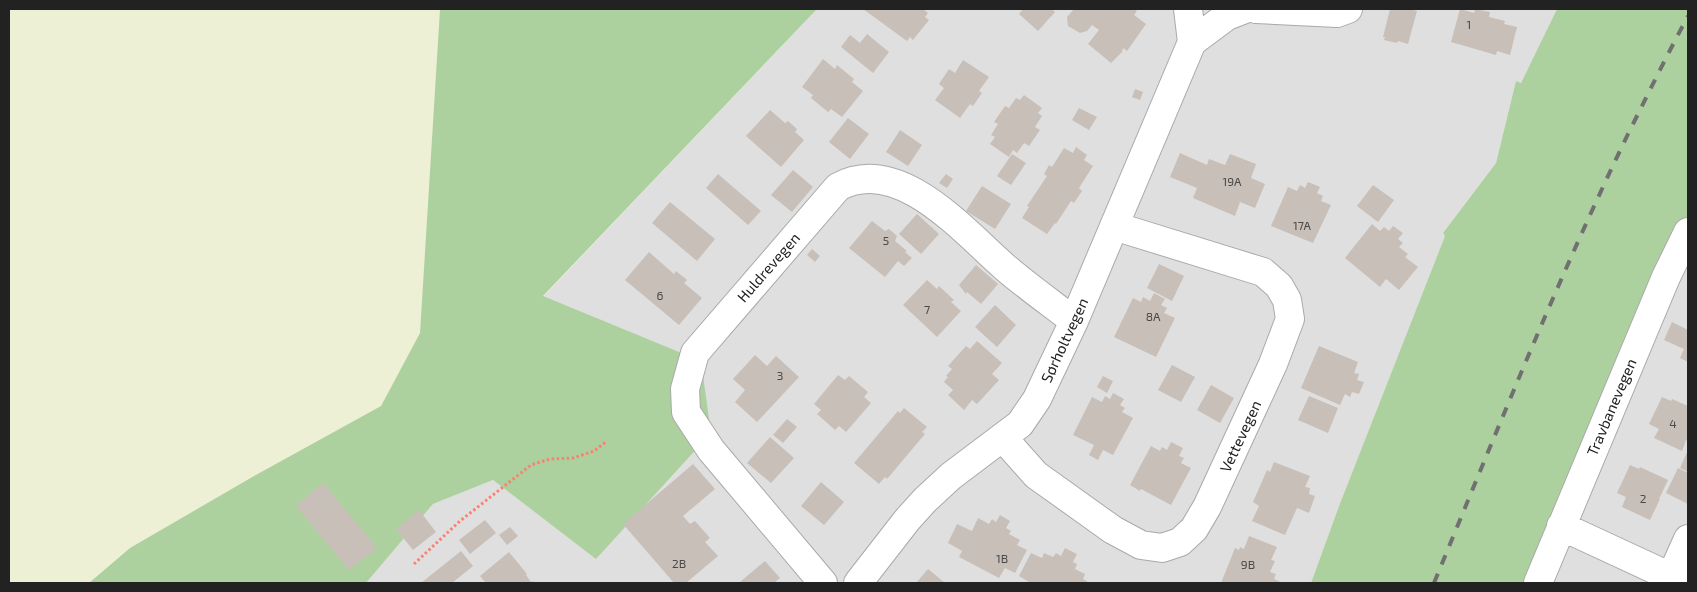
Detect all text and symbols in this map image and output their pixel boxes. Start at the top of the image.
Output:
house number: 1 [1467,17,1471,31]
house number: 19A [1222,174,1242,188]
house number: 17A [1293,218,1312,232]
street label: Huldrevegen [733,228,803,306]
house number: 5 [883,233,889,247]
house number: 6 [657,288,664,302]
street label: Sørholtvegen [1037,295,1091,385]
house number: 7 [924,302,930,316]
house number: 8A [1146,309,1161,323]
street label: Travbanevegen [1582,356,1640,458]
house number: 3 [777,368,783,382]
street label: Vettevegen [1216,397,1264,475]
house number: 4 [1669,416,1677,430]
house number: 2 [1640,491,1647,505]
house number: 1B [996,551,1008,565]
house number: 2B [672,556,686,570]
house number: 9B [1241,557,1255,571]

